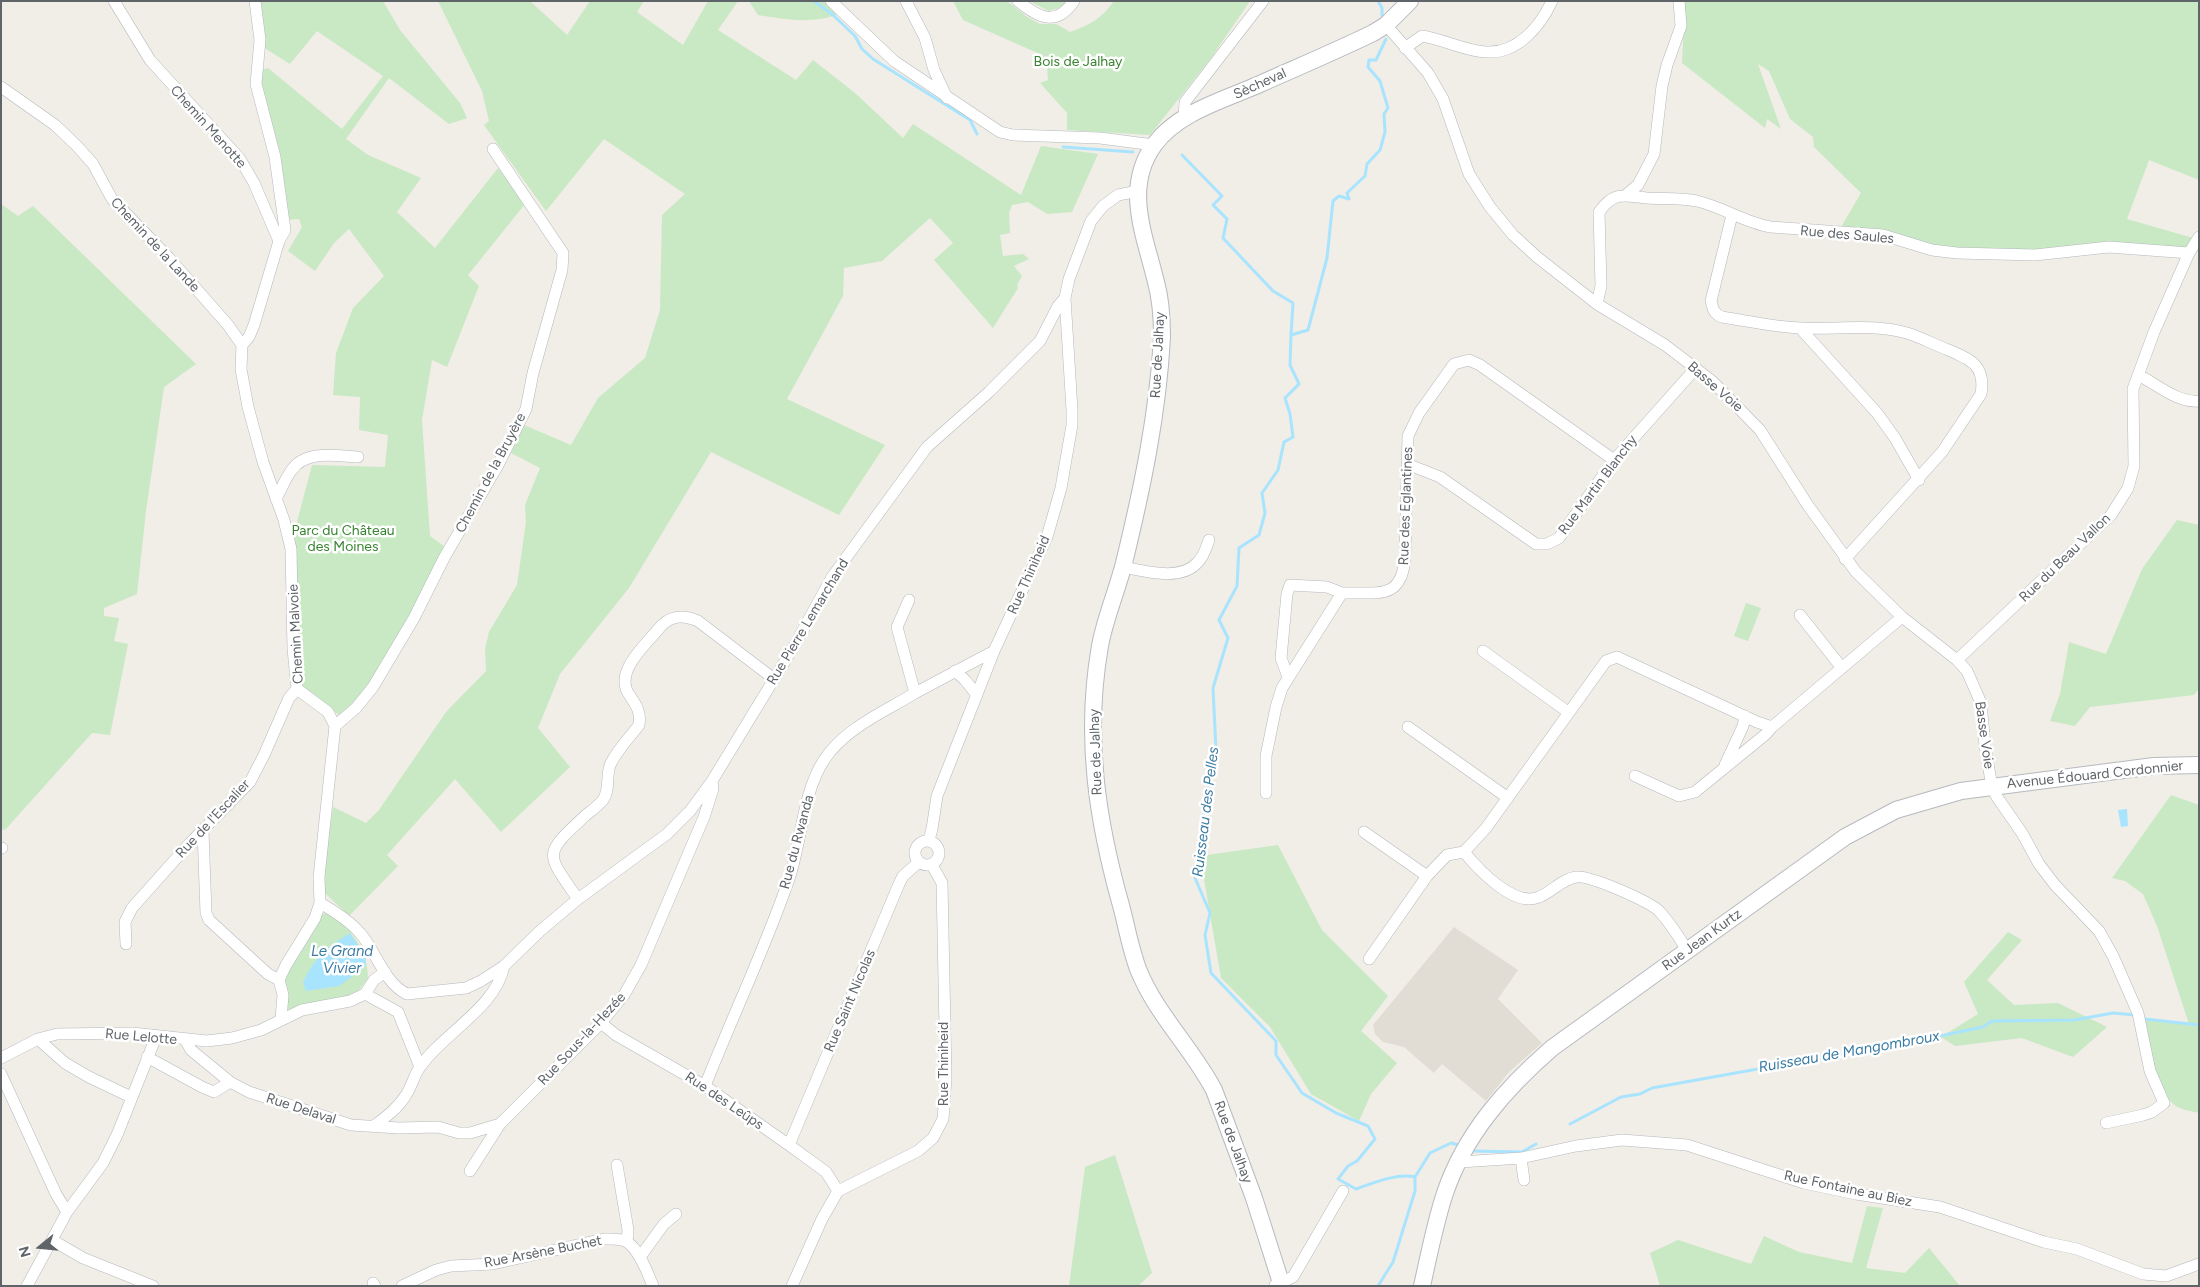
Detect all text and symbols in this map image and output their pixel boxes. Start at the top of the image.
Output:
park label: Bois de Jalhay [1034,54,1122,70]
street label: Sècheval [1231,65,1289,103]
street label: Chemin Menotte [166,82,250,172]
street label: Chemin de la Lande [107,194,203,296]
street label: Rue des Saules [1799,223,1895,247]
street label: Rue de Jalhay [1147,311,1169,399]
street label: Basse Voie [1684,358,1746,416]
street label: Chemin de la Bruyère [452,410,530,536]
street label: Rue Martin Blanchy [1555,432,1641,538]
street label: Rue des Eglantines [1396,446,1416,566]
street label: Rue du Beau Vallon [2016,510,2114,606]
park label: Parc du Château des Moines [291,523,395,556]
street label: Rue Thiniheid [1004,533,1054,617]
street label: Rue Pierre Lemarchand [764,556,852,688]
street label: Chemin Malvoie [285,584,307,684]
street label: Basse Voie [1971,700,1997,770]
street label: Rue de Jalhay [1086,708,1106,796]
water label: Ruisseau des Pelles [1189,746,1223,878]
street label: Avenue Édouard Cordonnier [2006,757,2184,793]
street label: Rue de l'Escalier [172,776,254,862]
street label: Rue du Rwanda [776,793,818,891]
street label: Rue Jean Kurtz [1659,906,1745,974]
water label: Le Grand Vivier [311,943,373,978]
street label: Rue Saint Nicolas [821,947,879,1055]
street label: Rue Sous-la-Hezée [535,989,629,1089]
street label: Rue Thiniheid [936,1022,952,1106]
street label: Rue Lelotte [104,1025,178,1049]
water label: Ruisseau de Mangombroux [1757,1027,1941,1077]
street label: Rue des Leûps [682,1069,766,1133]
street label: Rue Delaval [264,1090,338,1128]
street label: Rue de Jalhay [1210,1098,1256,1186]
street label: Rue Fontaine au Biez [1782,1167,1914,1211]
north arrow [15,1222,65,1272]
street label: Rue Arsène Buchet [483,1232,603,1272]
text: N [15,1244,35,1259]

